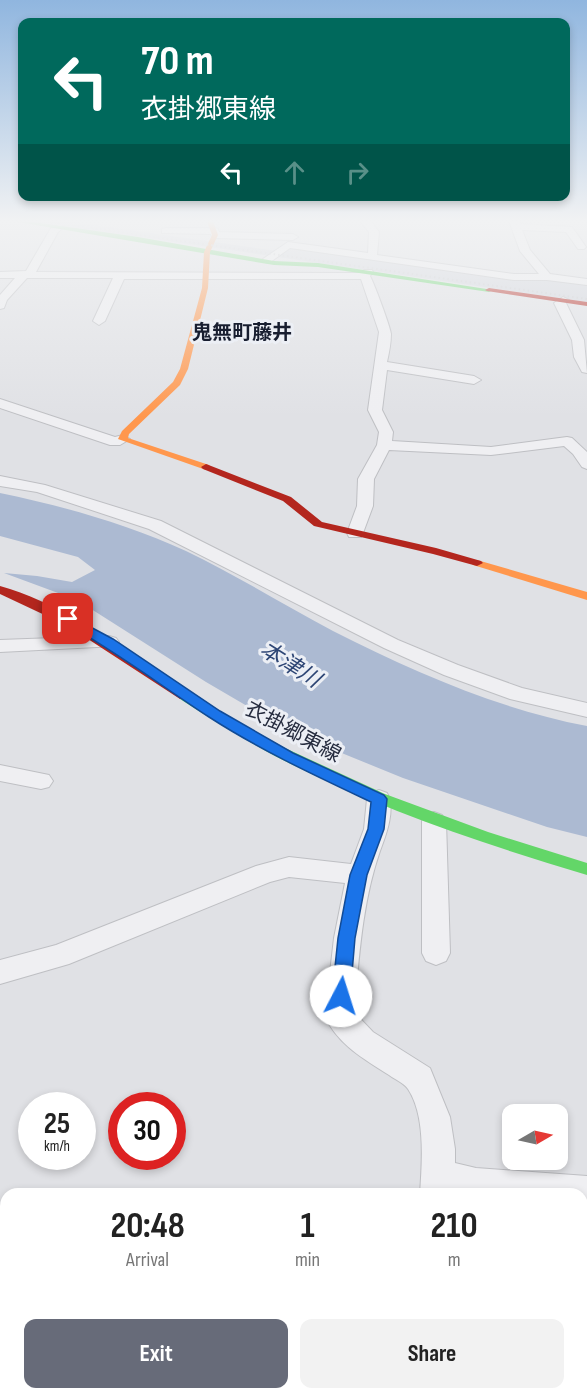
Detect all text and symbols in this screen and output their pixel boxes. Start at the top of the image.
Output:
text: 70 m [141,36,214,87]
icon: left [42,42,120,120]
text: 衣掛郷東線 [141,94,276,126]
icon: left [215,156,248,189]
icon: ahead [278,156,311,189]
icon: right [341,156,374,189]
district label: 鬼無町藤井 [192,321,292,345]
pin [42,593,93,644]
icon: arrive [51,602,84,635]
water label: 本津川 [255,636,327,695]
street label: 衣掛郷東線 [241,696,345,768]
position arrow [309,964,373,1028]
speed limit sign: 30 [108,1092,186,1170]
north arrow [502,1104,568,1170]
map controls [502,1104,568,1170]
text: 25 [44,1106,70,1142]
text: km/h [44,1137,70,1156]
text: 20:48 [110,1205,185,1248]
text: 1 [301,1205,315,1248]
text: 210 [431,1205,478,1248]
text: Arrival [126,1248,169,1272]
text: min [295,1248,320,1272]
text: m [448,1248,460,1272]
button: Exit [24,1319,288,1388]
button: Share [300,1319,564,1388]

